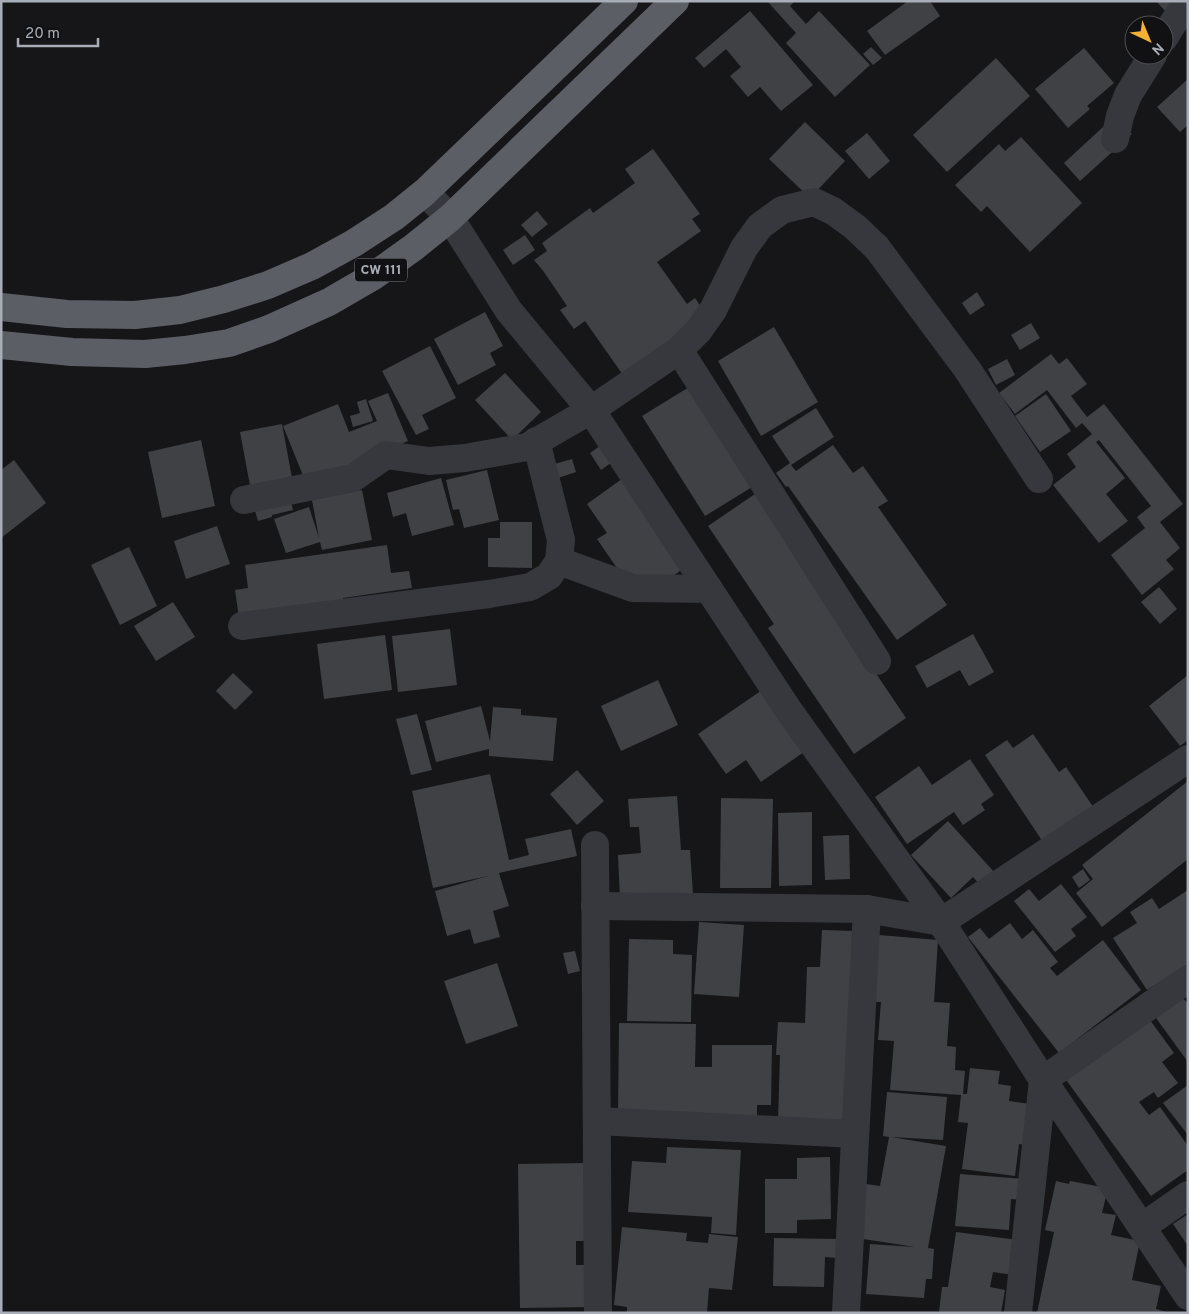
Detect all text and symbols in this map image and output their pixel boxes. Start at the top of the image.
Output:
scale bar [18,15,98,47]
north arrow [1124,15,1174,65]
text: 20 m [25,25,60,44]
text: N [1147,39,1167,58]
road number: CW 111 [355,258,407,282]

